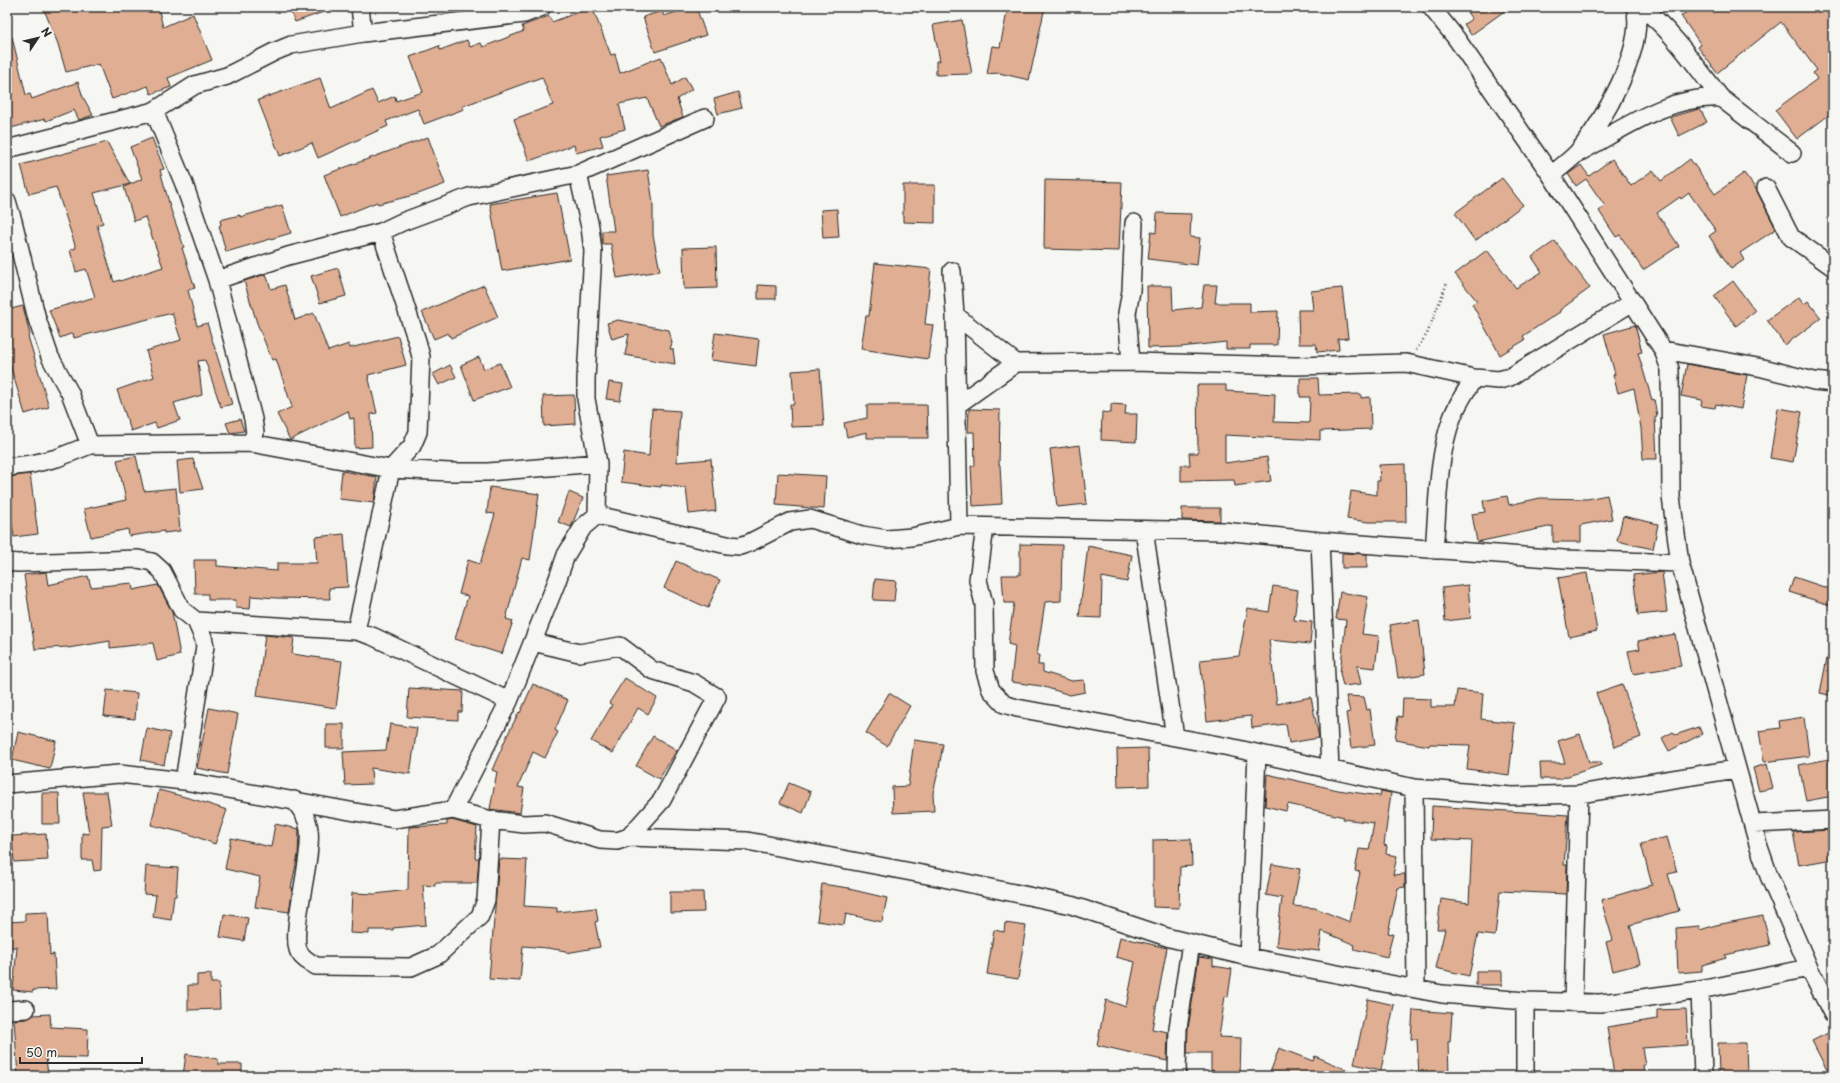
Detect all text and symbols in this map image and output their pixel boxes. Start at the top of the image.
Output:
north arrow [18,18,58,58]
text: N [37,24,56,41]
scale bar [20,1039,142,1065]
text: 50 m [26,1043,57,1061]

